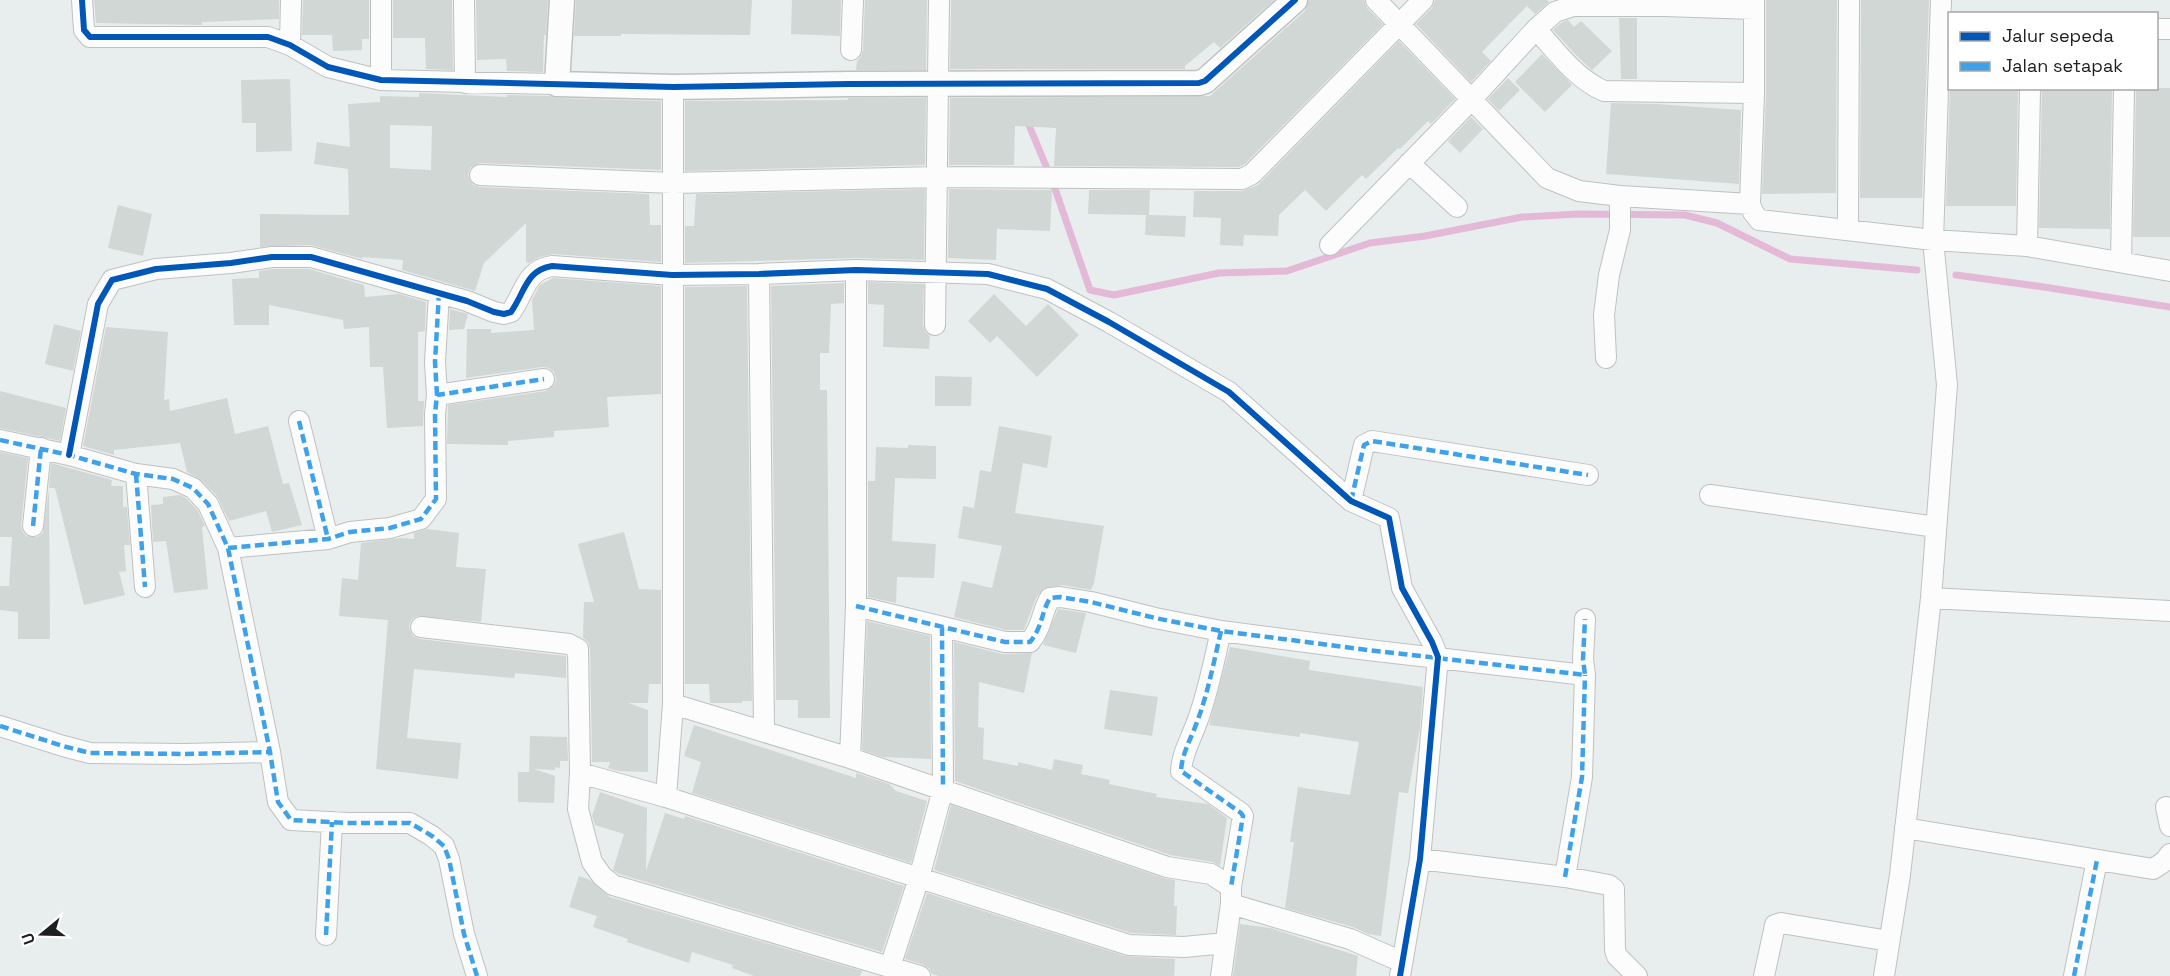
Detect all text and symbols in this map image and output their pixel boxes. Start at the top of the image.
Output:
legend [1948,12,2158,90]
text: Jalur sepeda [2002,24,2114,47]
text: Jalan setapak [2002,54,2123,77]
north arrow [12,904,72,964]
text: U [17,930,40,947]

